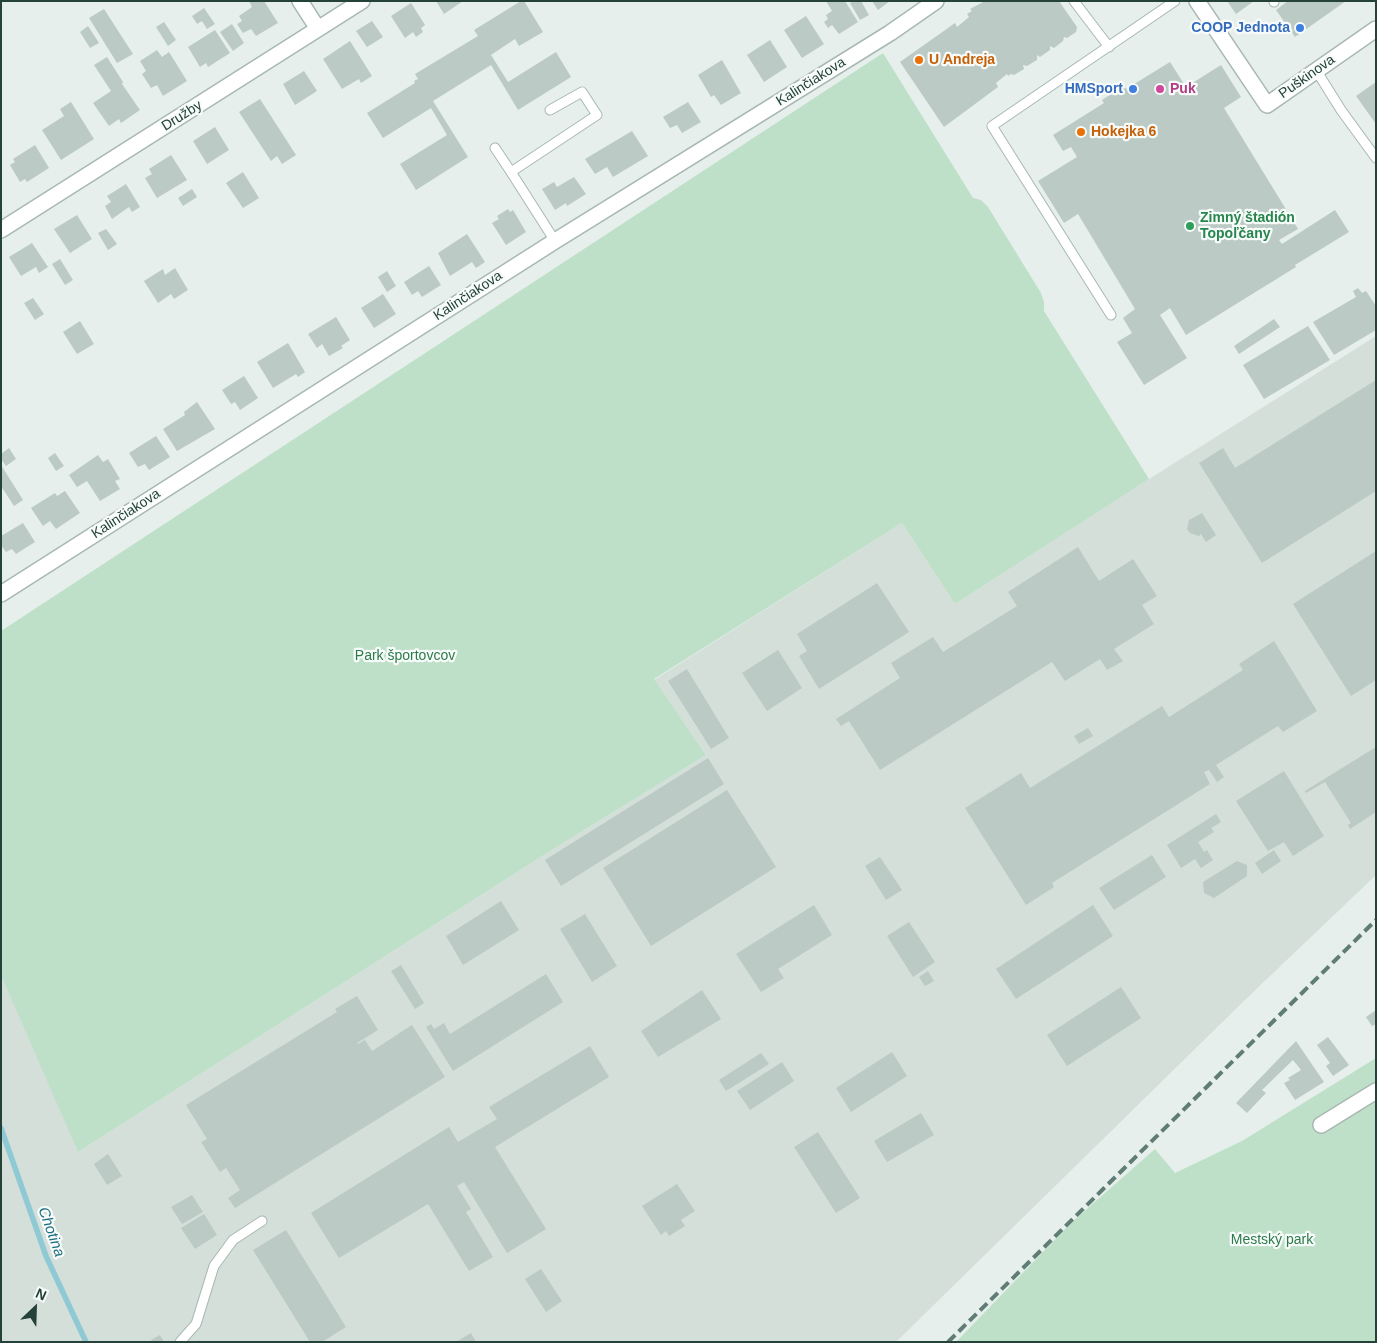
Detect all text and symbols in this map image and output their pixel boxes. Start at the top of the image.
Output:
place label: COOP Jednota [1191,20,1290,36]
marker: COOP Jednota [1294,22,1306,34]
place label: U Andreja [929,52,995,68]
street label: Puškinova [1276,52,1338,102]
street label: Kalinčiakova [773,54,849,110]
marker: U Andreja [913,54,925,66]
place label: HMSport [1065,81,1123,97]
place label: Puk [1170,81,1196,97]
marker: HMSport [1127,83,1139,95]
marker: Puk [1154,83,1166,95]
street label: Družby [159,97,205,135]
place label: Hokejka 6 [1091,124,1156,140]
marker: Hokejka 6 [1075,126,1087,138]
place label: Zimný štadión Topoľčany [1200,210,1295,242]
marker: Zimný štadión Topoľčany [1184,220,1196,232]
street label: Kalinčiakova [430,268,506,324]
street label: Kalinčiakova [88,486,164,542]
park label: Park športovcov [355,648,455,664]
water label: Chotina [34,1205,68,1259]
park label: Mestský park [1231,1232,1313,1248]
north arrow [10,1283,60,1333]
text: N [33,1285,49,1304]

